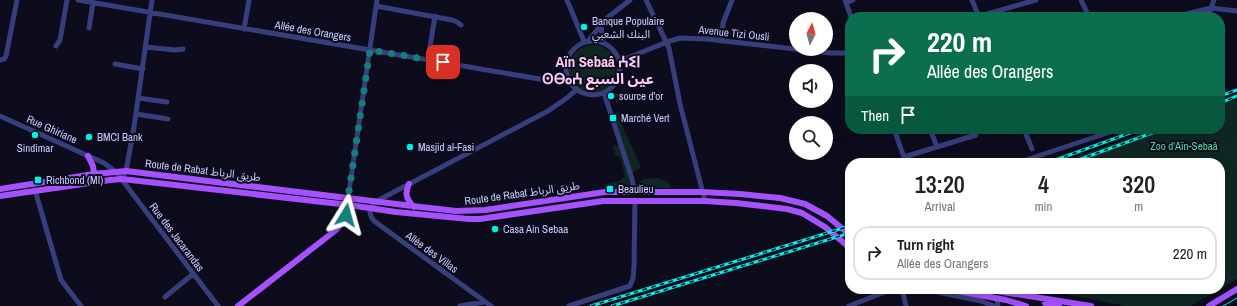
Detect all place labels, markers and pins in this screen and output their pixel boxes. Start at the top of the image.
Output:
place label: Banque Populaire البنك الشعبي [592,14,664,44]
marker: Banque Populaire البنك الشعبي [579,22,589,32]
pin [426,45,460,79]
place label: source d'or [619,89,663,103]
marker: source d'or [606,91,616,101]
place label: Marché Vert [621,111,670,125]
marker: Marché Vert [608,113,618,123]
marker: Sindimar [30,130,40,140]
place label: BMCI Bank [97,130,143,144]
marker: BMCI Bank [84,132,94,142]
place label: Masjid al-Fasi [418,140,474,154]
place label: Sindimar [17,141,53,155]
marker: Masjid al-Fasi [405,142,415,152]
place label: Richbond (MI) [46,173,103,187]
marker: Richbond (MI) [33,175,43,185]
place label: Beaulieu [618,182,654,196]
marker: Beaulieu [605,184,615,194]
place label: Casa Ain Sebaa [503,222,568,236]
marker: Casa Ain Sebaa [490,224,500,234]

